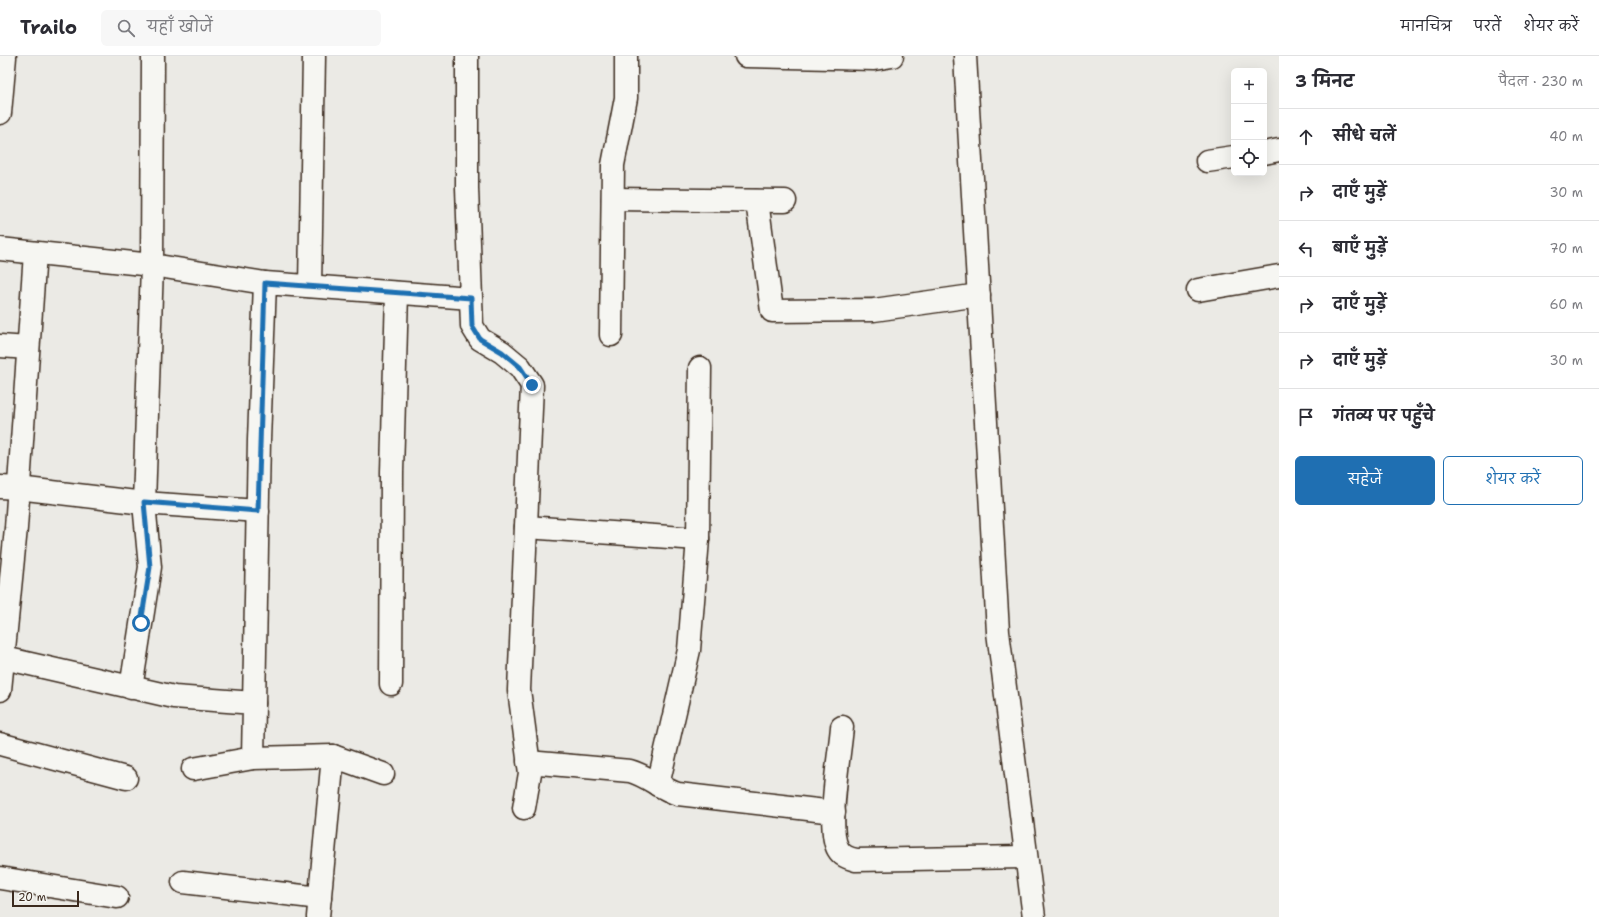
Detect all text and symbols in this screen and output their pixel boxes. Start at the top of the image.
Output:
search box [101,10,381,46]
text: Trailo [20,15,77,40]
icon: search [115,17,137,39]
text: यहाँ खोजें [147,17,213,37]
text: मानचित्र [1400,17,1452,35]
text: परतें [1474,17,1501,35]
text: शेयर करें [1523,17,1579,35]
map controls [1231,68,1267,176]
button: + [1231,68,1267,104]
text: 3 मिनट [1295,70,1354,92]
text: पैदल · 230 m [1498,73,1583,90]
button: − [1231,104,1267,140]
icon: ahead [1295,126,1317,148]
text: सीधे चलें [1333,126,1396,146]
text: 40 m [1549,128,1583,145]
button: locate [1231,140,1267,176]
icon: right [1295,182,1317,204]
text: दाएँ मुड़ें [1333,182,1387,202]
text: 30 m [1549,184,1583,201]
icon: left [1295,238,1317,260]
text: बाएँ मुड़ें [1333,238,1387,258]
text: 70 m [1549,240,1583,257]
icon: right [1295,294,1317,316]
text: दाएँ मुड़ें [1333,294,1387,314]
text: 60 m [1550,296,1583,313]
icon: right [1295,350,1317,372]
text: दाएँ मुड़ें [1333,350,1387,370]
text: 30 m [1549,352,1583,369]
route end [523,376,541,394]
icon: arrive [1295,406,1317,428]
text: गंतव्य पर पहुँचे [1333,406,1435,426]
button: सहेजें [1295,456,1435,505]
button: शेयर करें [1443,456,1583,505]
route start [132,614,150,632]
scale bar [12,889,79,908]
text: 20 m [18,890,46,905]

